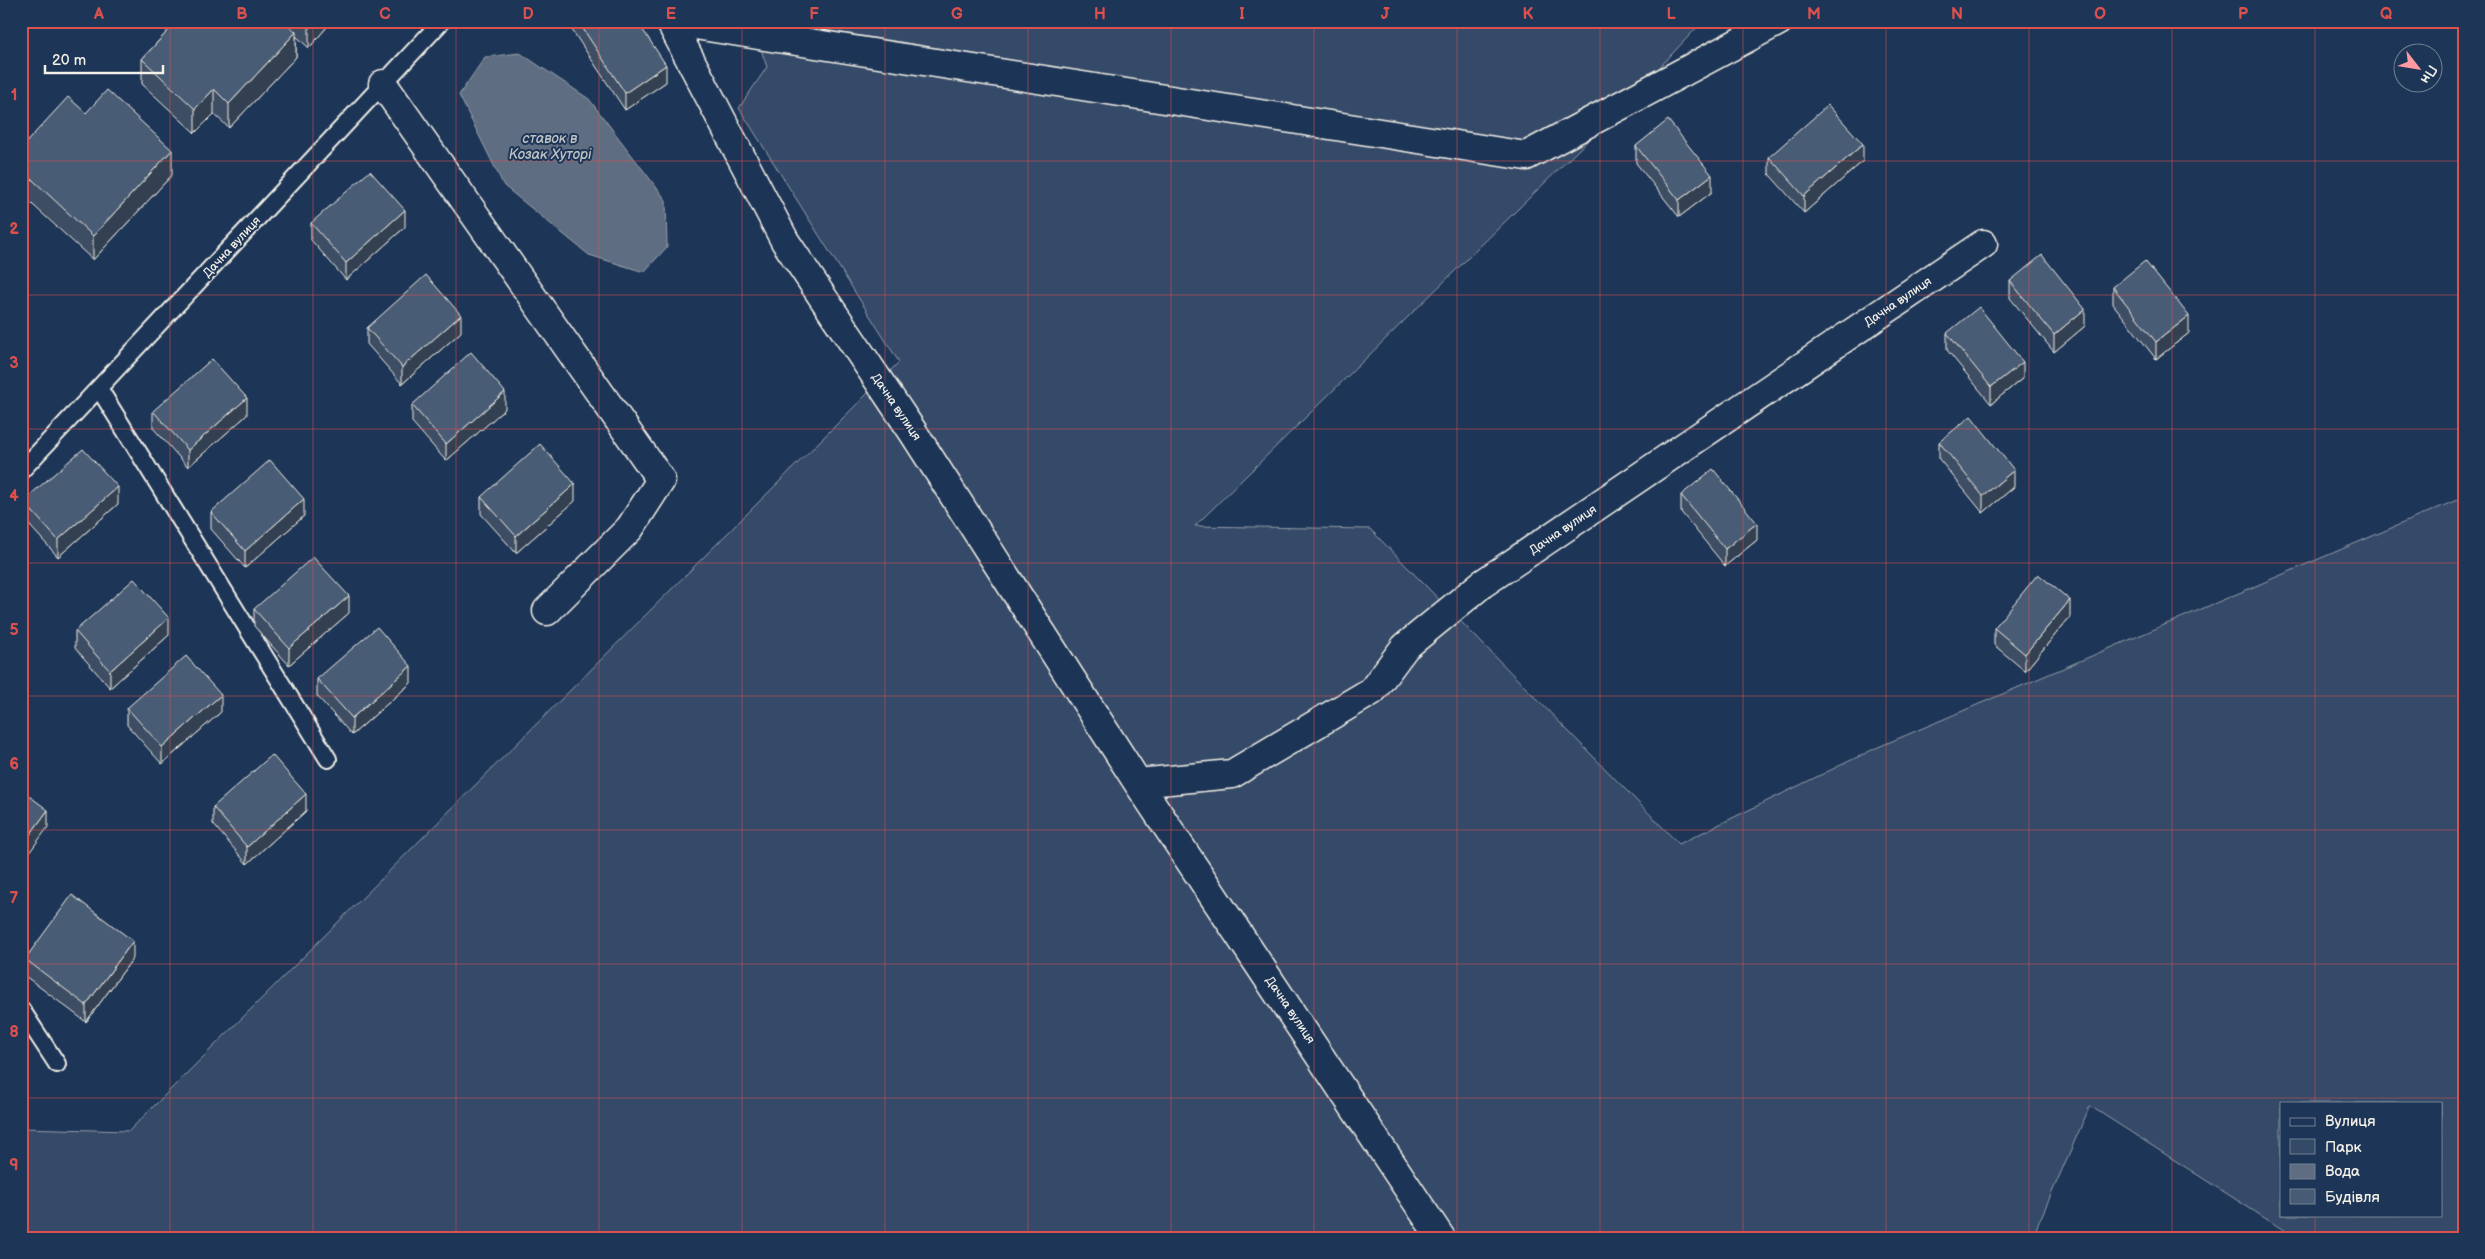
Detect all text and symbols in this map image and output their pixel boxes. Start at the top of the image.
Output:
text: A [93,5,104,24]
text: B [236,5,248,24]
text: C [379,5,391,24]
text: D [522,5,534,24]
text: E [666,5,676,24]
text: F [809,5,819,24]
text: G [951,5,963,24]
text: H [1094,5,1106,24]
text: I [1239,5,1245,24]
text: J [1381,5,1390,24]
text: K [1523,5,1534,24]
text: L [1666,5,1676,24]
text: M [1807,5,1821,24]
text: N [1951,5,1963,24]
text: O [2094,5,2106,24]
text: P [2238,5,2248,24]
text: Q [2380,5,2392,24]
scale bar [45,42,162,74]
north arrow [2392,42,2442,92]
text: 20 m [52,51,86,70]
text: Пн [2417,62,2441,87]
text: 1 [11,86,17,105]
water label: ставок в Козак Хуторі [509,130,592,163]
street label: Дачна вулиця [200,213,264,281]
text: 2 [9,220,19,239]
street label: Дачна вулиця [1861,274,1935,330]
text: 3 [9,354,19,373]
street label: Дачна вулиця [868,370,924,444]
text: 4 [9,487,19,506]
street label: Дачна вулиця [1526,502,1600,558]
text: 5 [9,621,19,640]
text: 6 [9,755,19,774]
text: 7 [10,889,19,908]
street label: Дачна вулиця [1262,973,1318,1047]
text: 8 [9,1023,19,1042]
legend [2280,1102,2442,1216]
text: Вулиця [2325,1112,2376,1131]
text: Парк [2325,1138,2362,1157]
text: 9 [9,1156,19,1175]
text: Вода [2325,1162,2360,1181]
text: Будівля [2325,1188,2380,1207]

